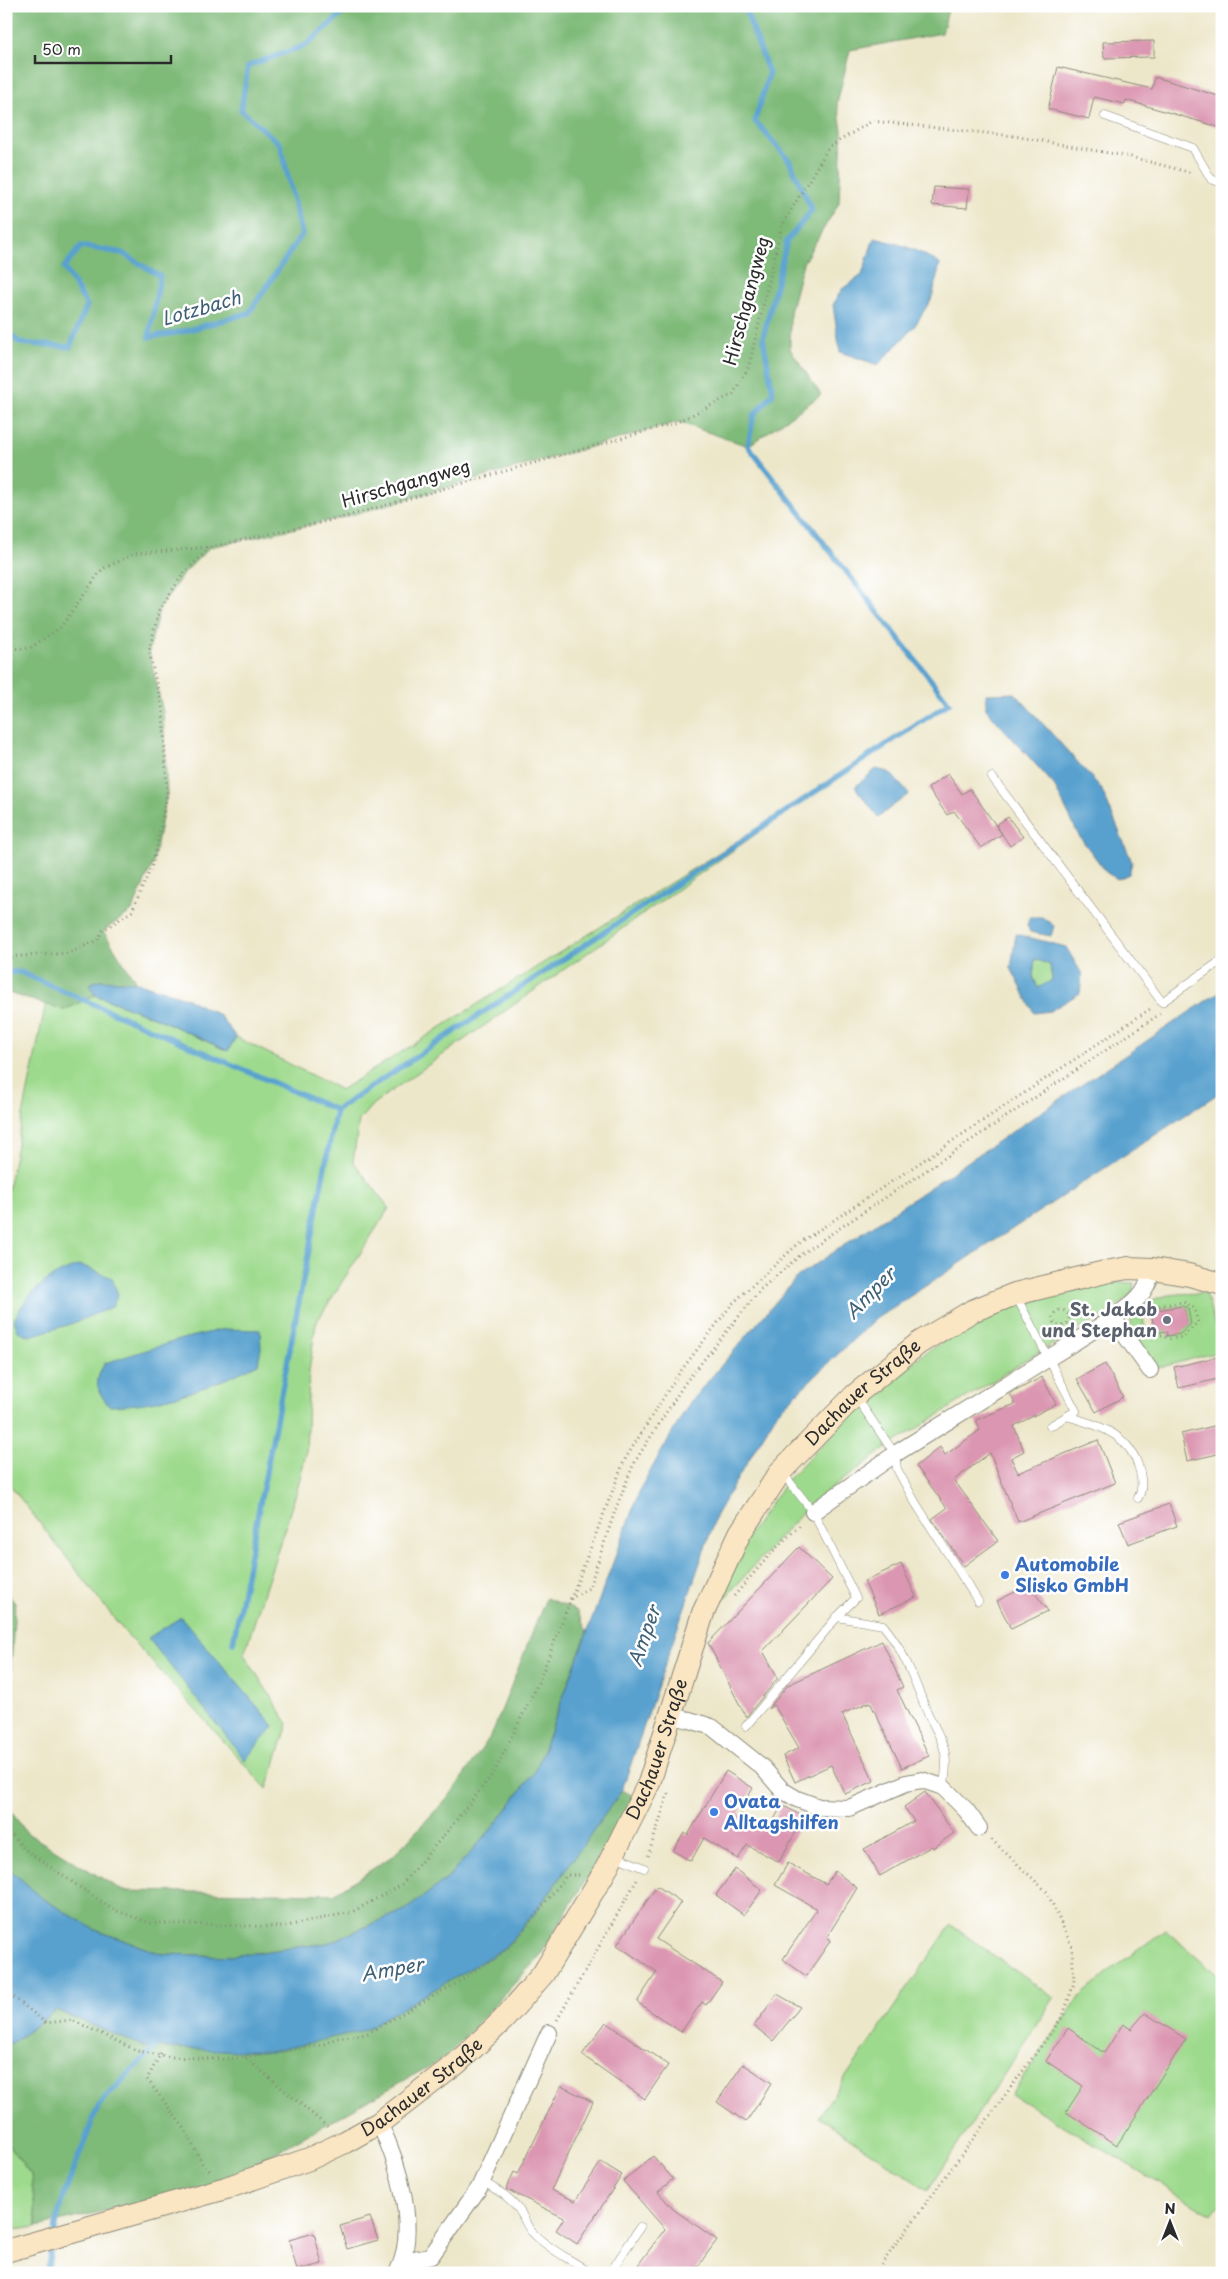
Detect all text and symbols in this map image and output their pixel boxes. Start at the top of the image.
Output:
scale bar [35,32,171,64]
text: 50 m [42,37,81,60]
street label: Hirschgangweg [715,233,776,368]
water label: Lotzbach [158,282,244,332]
street label: Hirschgangweg [338,451,473,514]
water label: Amper [838,1258,903,1324]
place label: St. Jakob und Stephan [1041,1295,1157,1343]
marker: St. Jakob und Stephan [1161,1314,1173,1326]
street label: Dachauer Straße [798,1332,926,1451]
place label: Automobile Slisko GmbH [1015,1550,1129,1598]
marker: Automobile Slisko GmbH [999,1569,1011,1581]
water label: Amper [620,1599,667,1670]
street label: Dachauer Straße [618,1675,693,1824]
place label: Ovata Alltagshilfen [724,1787,839,1835]
marker: Ovata Alltagshilfen [708,1806,720,1818]
water label: Amper [359,1948,427,1987]
street label: Dachauer Straße [355,2031,488,2143]
north arrow [1146,2196,1196,2246]
text: N [1164,2198,1176,2219]

